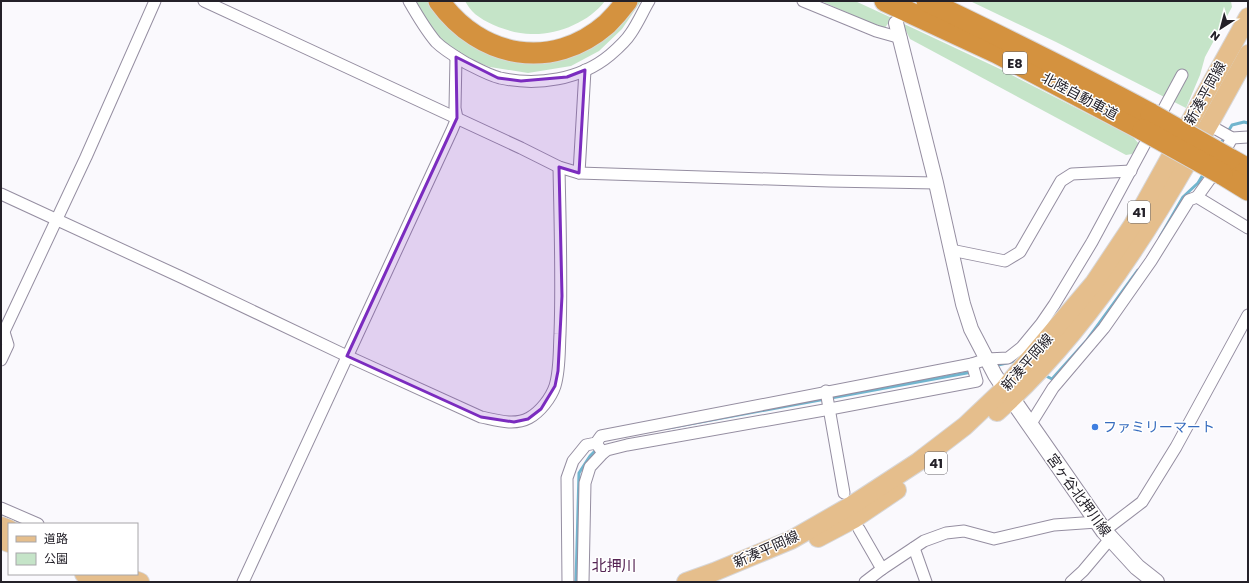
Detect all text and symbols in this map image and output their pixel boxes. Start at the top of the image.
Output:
north arrow [1201,8,1241,48]
text: N [1207,27,1223,45]
road number: E8 [1003,52,1027,74]
street label: 新湊平岡線 [1179,58,1231,128]
street label: 北陸自動車道 [1038,67,1122,125]
road number: 41 [1128,201,1150,223]
street label: 新湊平岡線 [996,329,1058,395]
place label: ファミリーマート [1103,417,1215,437]
marker: ファミリーマート [1090,422,1100,432]
street label: 宮ヶ谷北押川線 [1042,449,1116,541]
road number: 41 [925,452,947,474]
legend [8,523,138,575]
street label: 新湊平岡線 [730,526,802,572]
text: 道路 [44,530,68,547]
text: 公園 [44,550,68,567]
district label: 北押川 [591,555,637,576]

